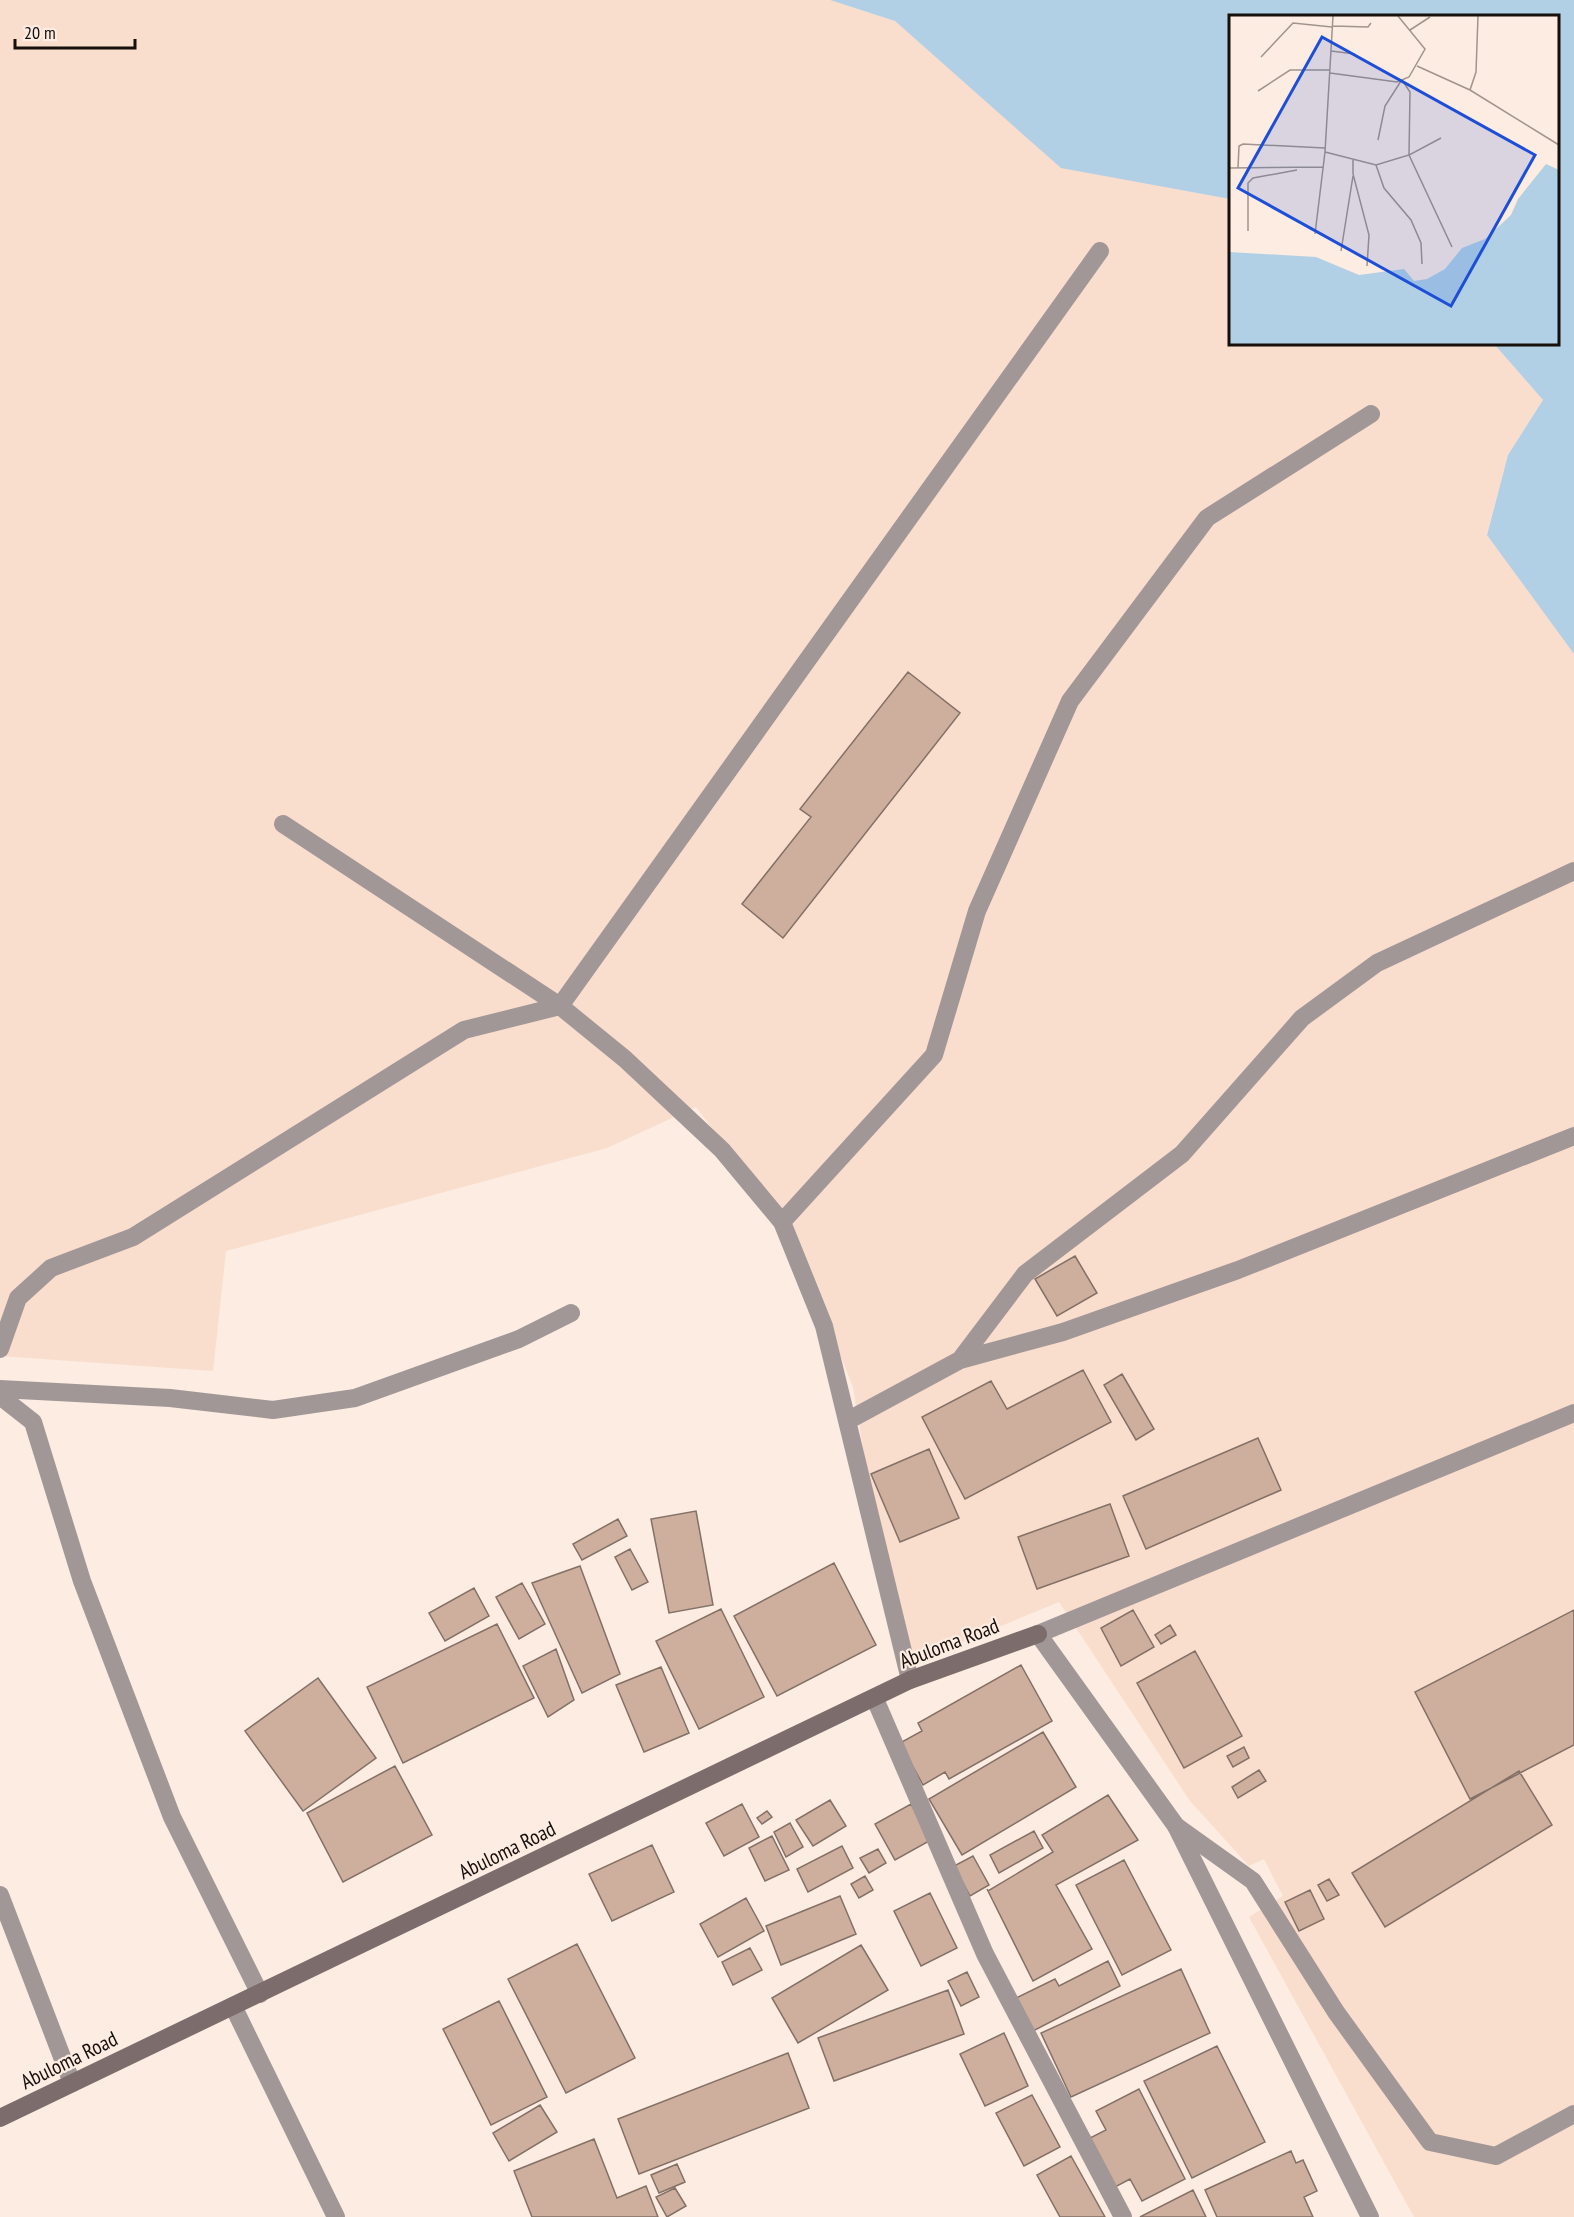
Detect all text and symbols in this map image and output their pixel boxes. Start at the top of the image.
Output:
scale bar [15,12,135,50]
inset map [1229,15,1559,345]
text: 20 m [24,21,56,44]
street label: Abuloma Road [895,1612,1003,1674]
street label: Abuloma Road [454,1815,560,1885]
street label: Abuloma Road [16,2025,122,2095]

